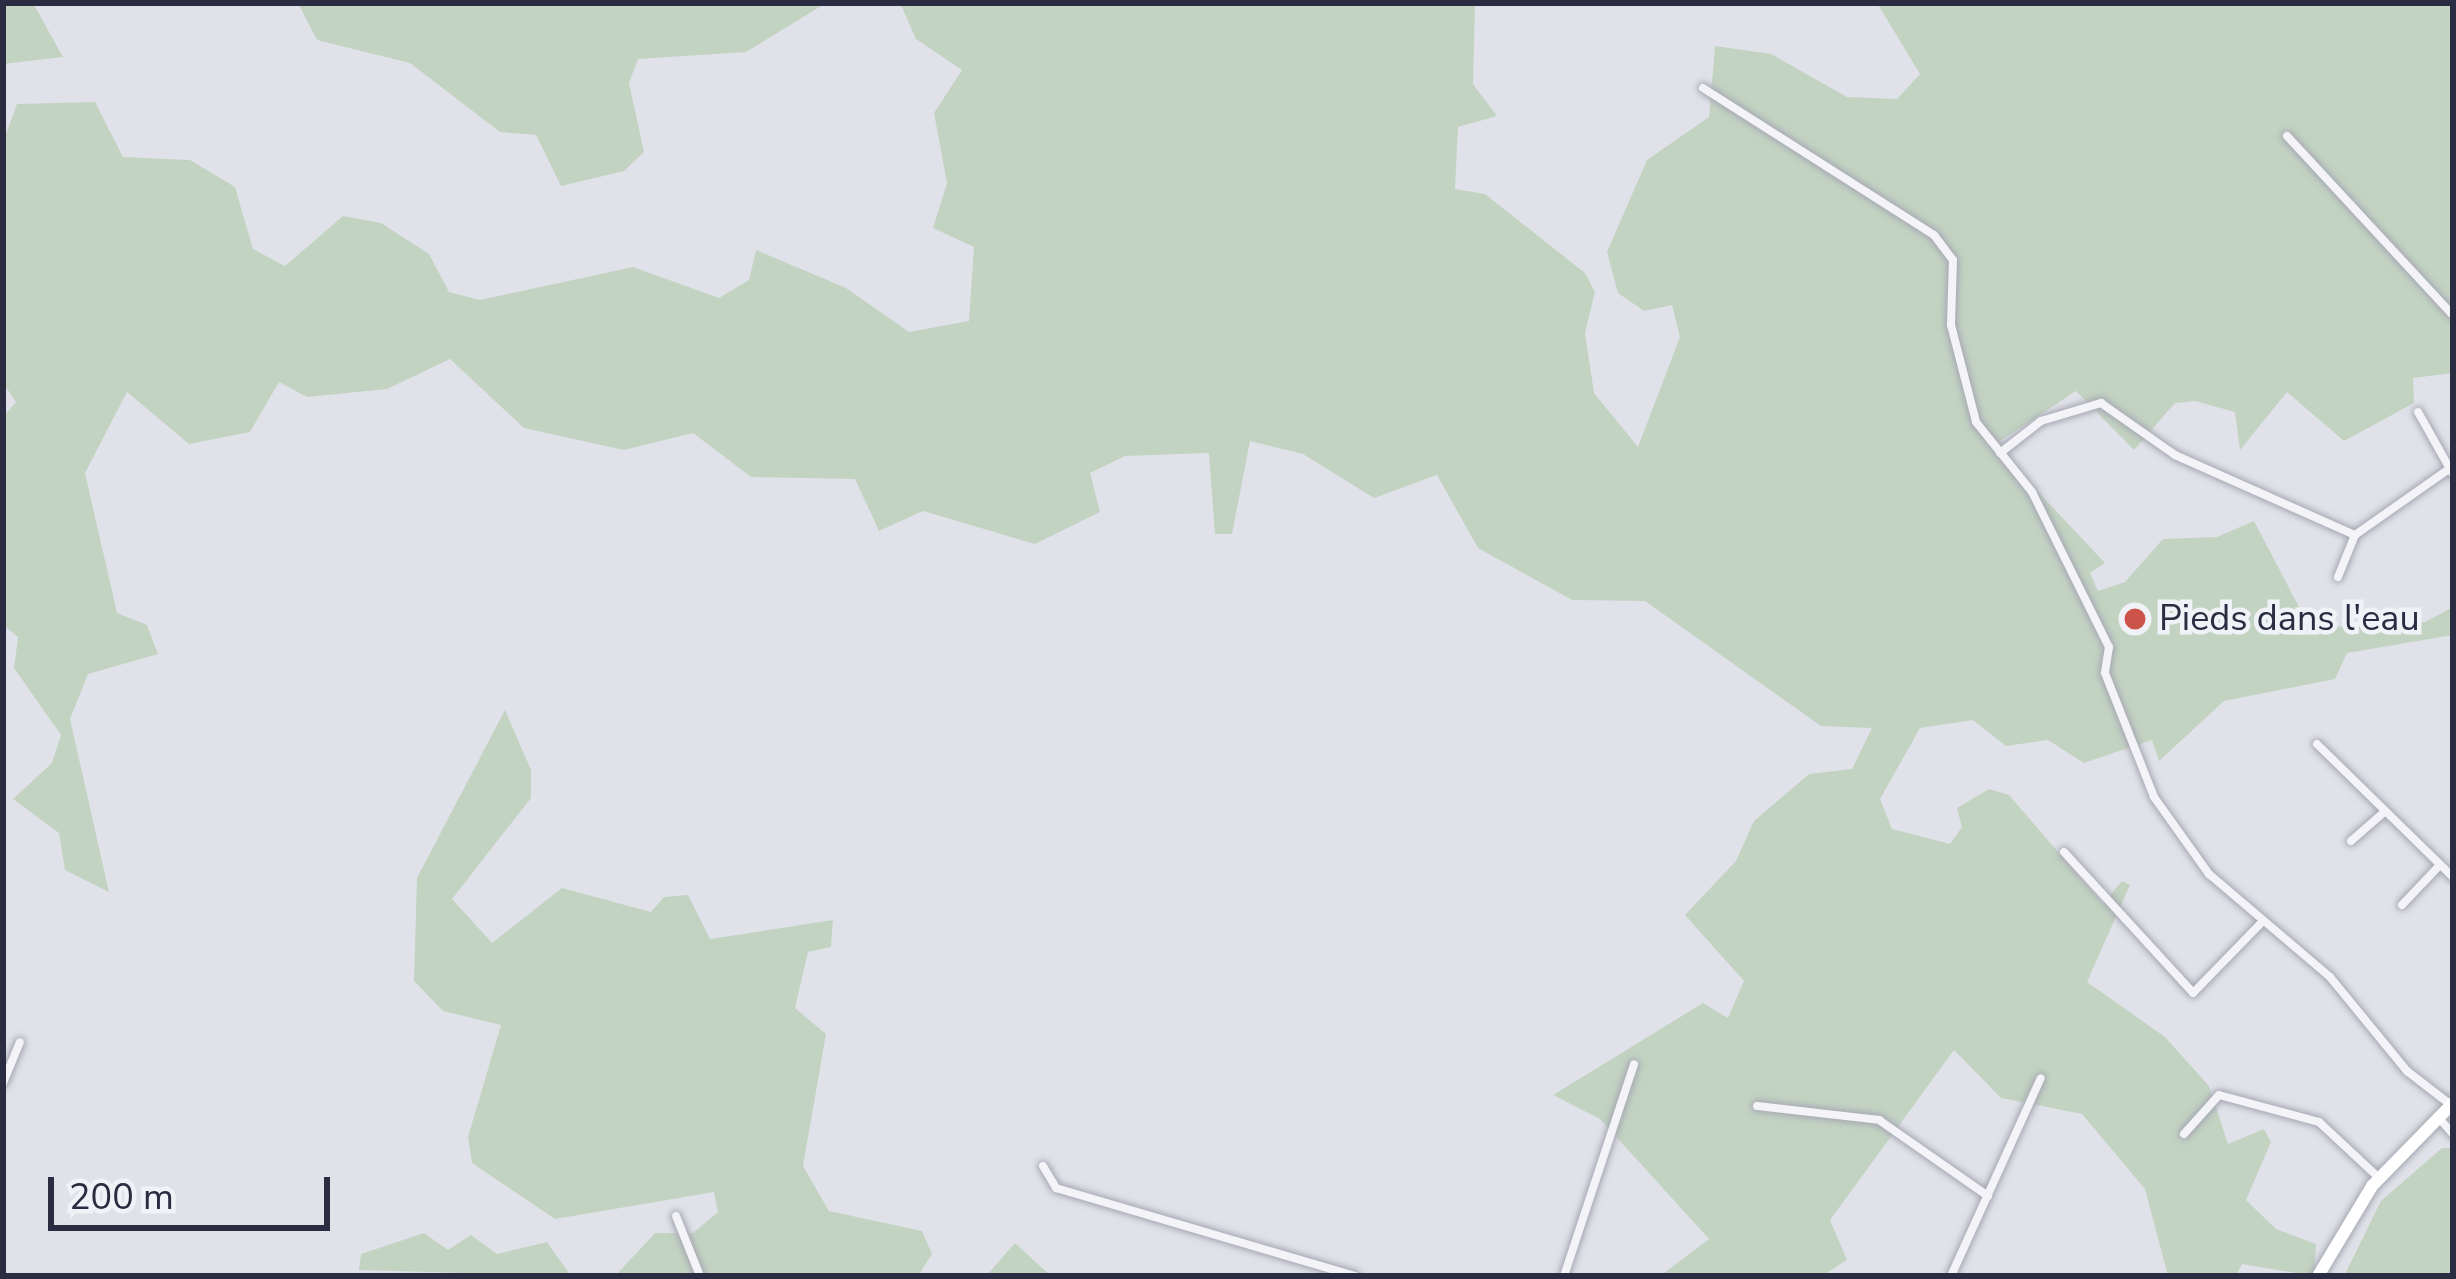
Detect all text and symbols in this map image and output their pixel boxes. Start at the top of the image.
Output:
place label: Pieds dans l'eau [2159,597,2420,641]
marker: Pieds dans l'eau [2122,606,2148,632]
scale bar [54,1153,336,1227]
text: 200 m [69,1173,174,1222]

